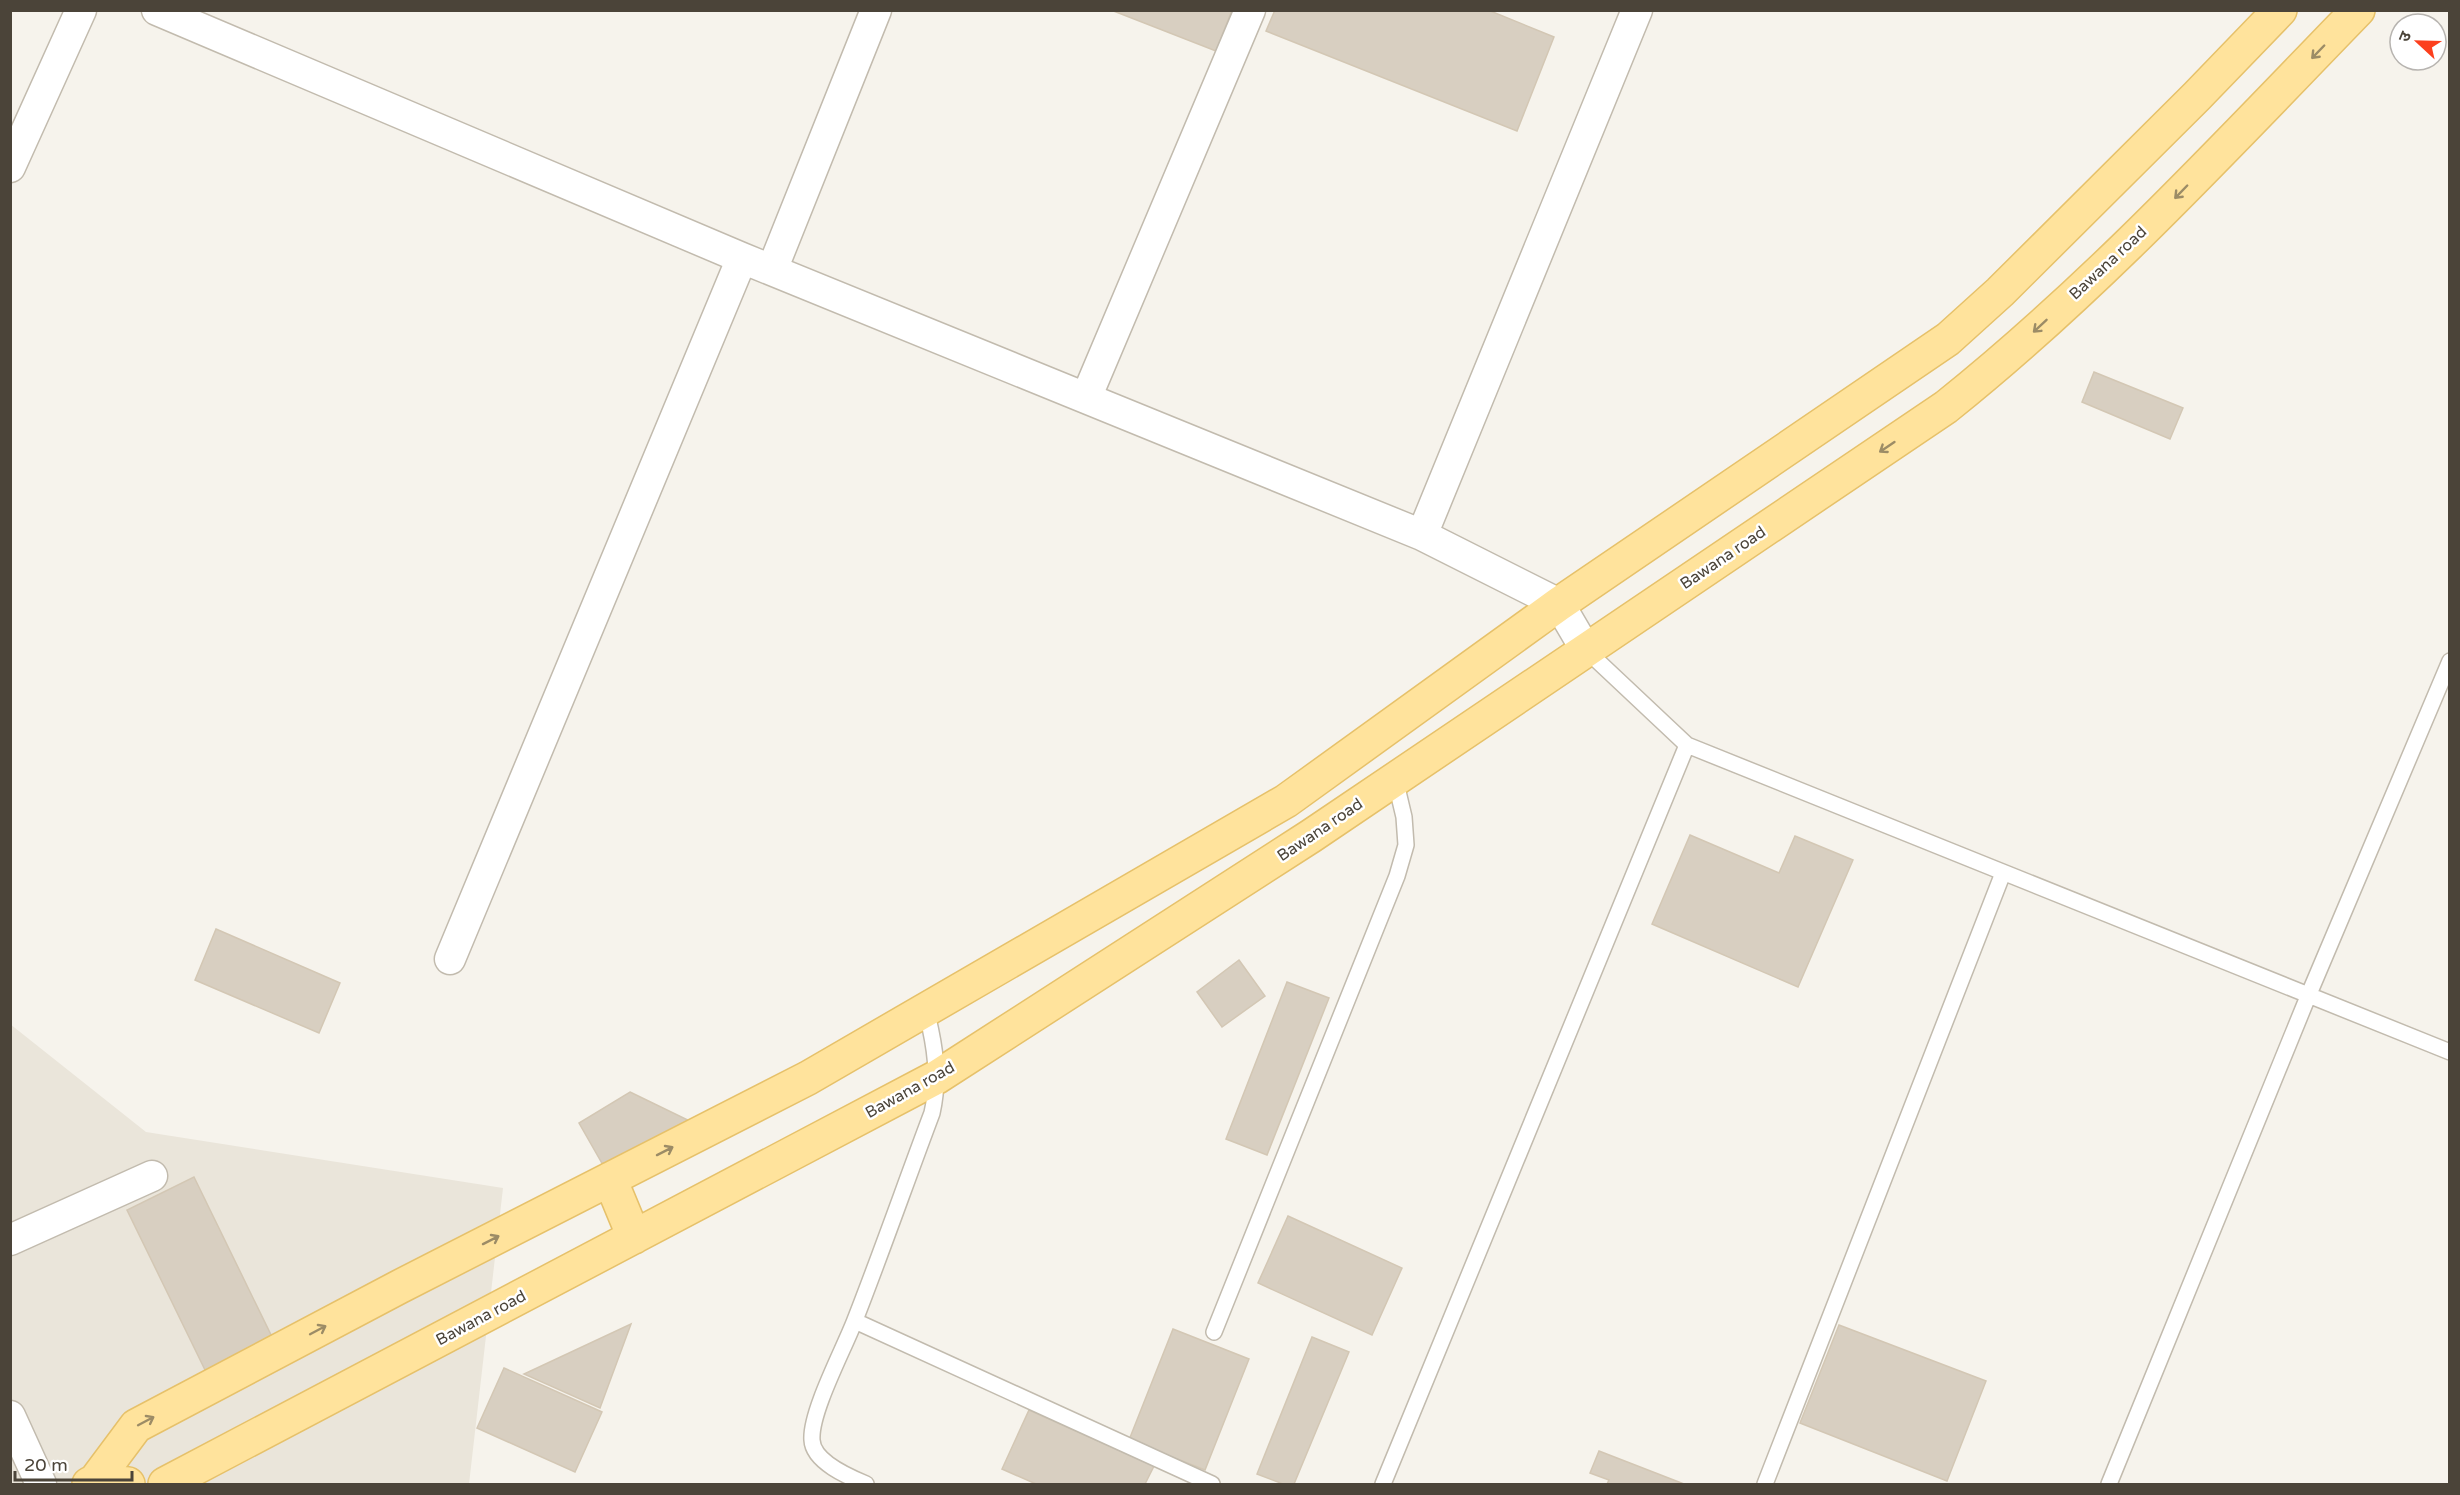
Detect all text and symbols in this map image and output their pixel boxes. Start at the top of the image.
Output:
north arrow [2388,12,2448,72]
text: उ [2394,28,2416,45]
one-way arrow [2310,45,2325,60]
one-way arrow [2174,184,2189,199]
street label: Bawana road [2065,222,2151,304]
one-way arrow [2033,319,2048,333]
one-way arrow [1880,441,1896,453]
street label: Bawana road [1676,522,1770,594]
street label: Bawana road [1273,794,1367,866]
street label: Bawana road [862,1057,958,1123]
one-way arrow [656,1145,673,1157]
one-way arrow [482,1234,500,1245]
street label: Bawana road [433,1286,529,1350]
one-way arrow [309,1324,327,1335]
one-way arrow [137,1415,154,1427]
scale bar [15,1444,132,1482]
text: 20 m [24,1454,68,1476]

